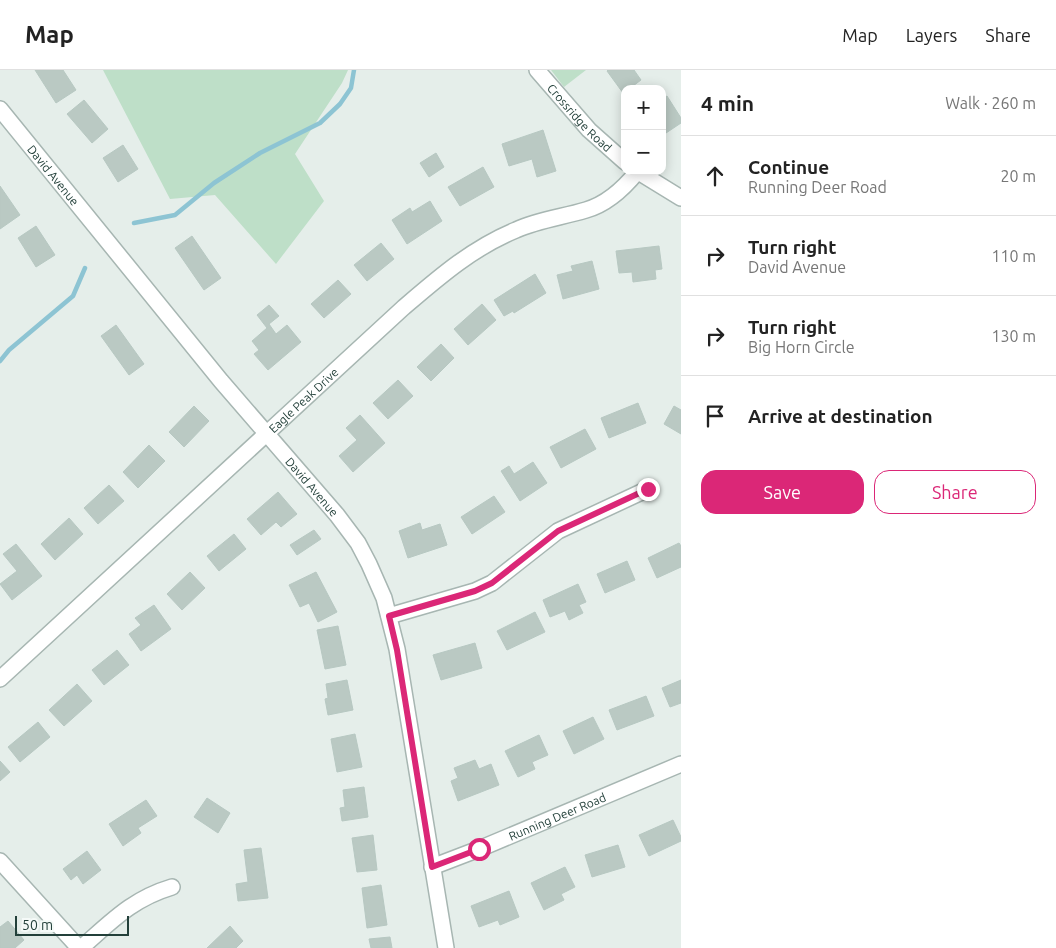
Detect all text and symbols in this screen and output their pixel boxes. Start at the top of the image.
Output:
text: Map [25,21,74,48]
text: Map [842,25,878,45]
text: Layers [906,25,957,45]
text: Share [985,25,1031,45]
street label: Crossridge Road [545,81,615,154]
map controls [621,85,666,175]
button: + [621,85,666,130]
text: 4 min [701,91,754,115]
text: Walk · 260 m [945,94,1036,112]
button: − [621,130,666,175]
street label: David Avenue [25,142,82,208]
text: Continue [748,156,829,178]
icon: ahead [701,162,729,190]
text: 20 m [1000,167,1036,185]
text: Running Deer Road [748,178,887,196]
text: Turn right [748,236,836,258]
icon: right [701,242,729,270]
text: 110 m [991,247,1036,265]
text: David Avenue [748,258,846,276]
text: Turn right [748,316,836,338]
icon: right [701,322,729,350]
text: 130 m [991,327,1036,345]
text: Big Horn Circle [748,338,855,356]
street label: Eagle Peak Drive [266,365,340,435]
icon: arrive [701,402,729,430]
text: Arrive at destination [748,405,933,427]
street label: David Avenue [283,454,341,519]
button: Save [701,470,864,514]
button: Share [874,470,1036,514]
route end [637,478,660,501]
street label: Running Deer Road [506,790,608,842]
route start [468,838,491,861]
scale bar [15,913,129,936]
text: 50 m [22,917,53,933]

